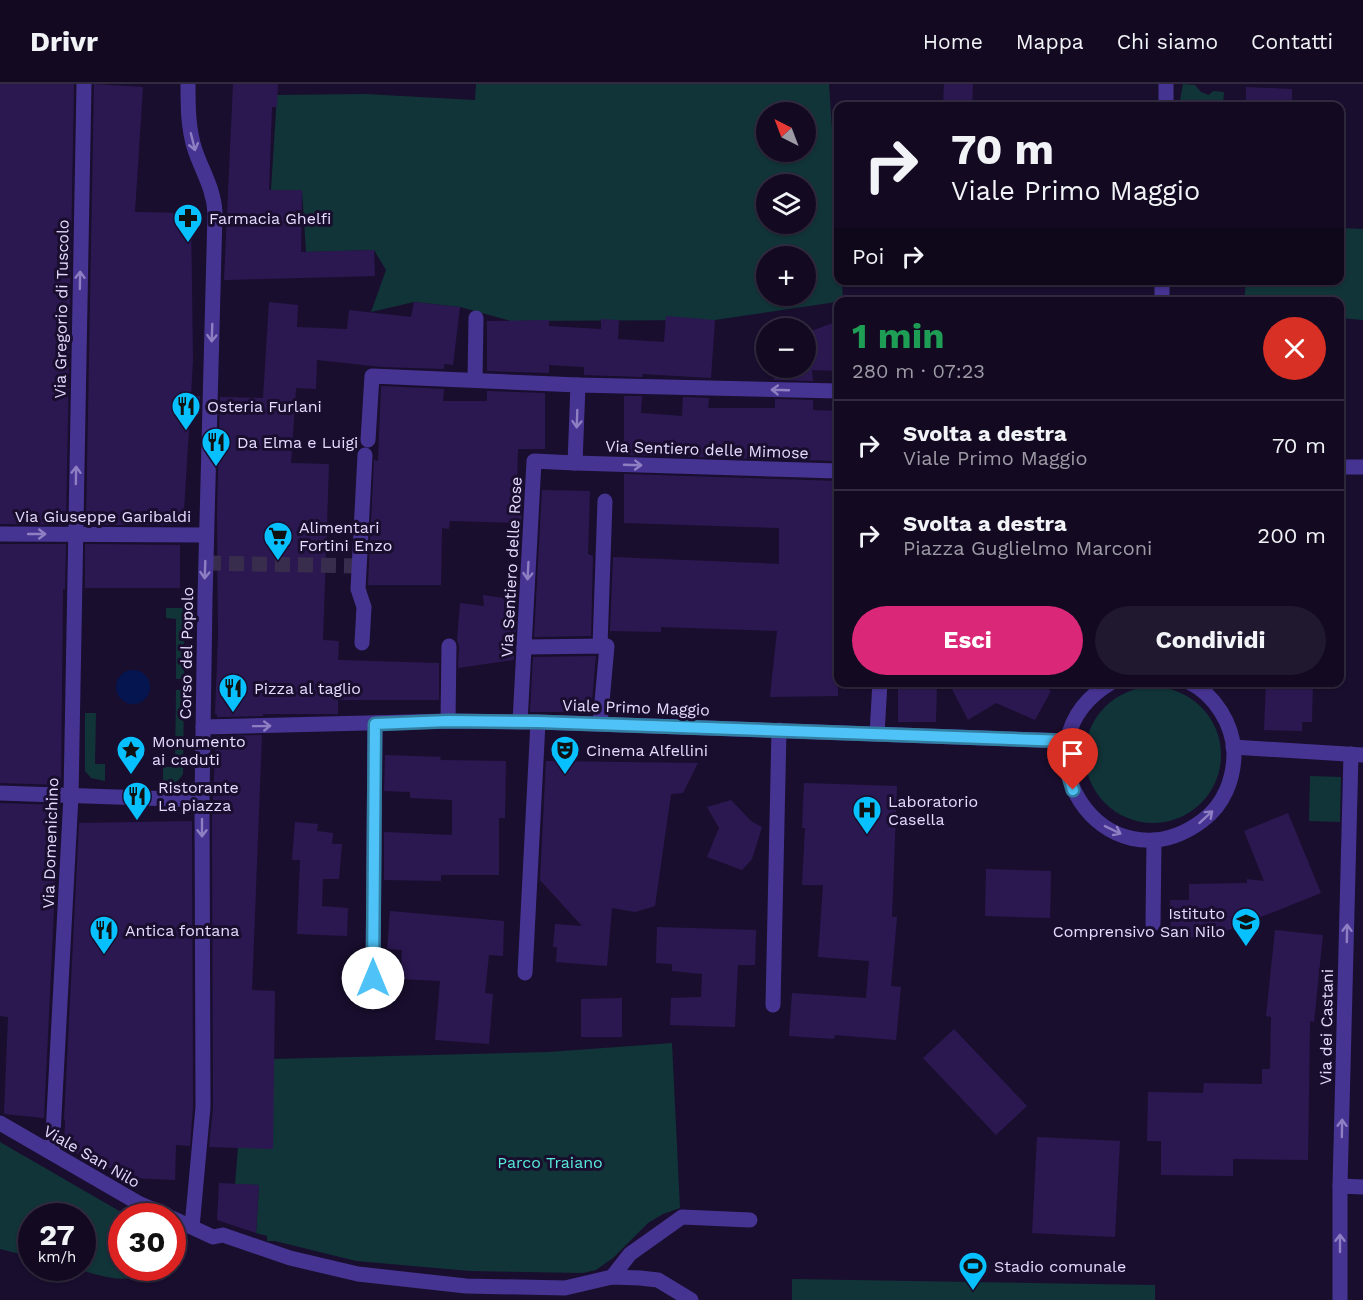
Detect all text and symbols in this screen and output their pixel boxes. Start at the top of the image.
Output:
text: Drivr [30,25,98,58]
text: Home [923,29,983,54]
text: Mappa [1016,29,1084,54]
text: Chi siamo [1117,29,1218,54]
text: Contatti [1251,29,1333,54]
north arrow [756,102,816,162]
map controls [756,102,816,378]
text: 70 m [951,125,1054,174]
icon: right [852,126,930,204]
one-way arrow [188,132,199,151]
button: layers [756,174,816,234]
text: Viale Primo Maggio [951,175,1200,207]
pharmacy icon: Farmacia Ghelfi [172,202,204,244]
place label: Farmacia Ghelfi [209,209,331,228]
street label: Via Gregorio di Tuscolo [50,219,73,399]
icon: right [896,240,929,273]
text: Poi [852,244,884,269]
button: + [756,246,816,306]
one-way arrow [74,271,86,291]
text: 1 min [852,315,944,357]
button: close [1263,317,1326,380]
button: − [756,318,816,378]
one-way arrow [207,322,218,342]
text: 280 m · 07:23 [852,359,985,383]
one-way arrow [771,384,791,396]
restaurant icon: Osteria Furlani [170,390,202,432]
place label: Osteria Furlani [207,397,322,416]
one-way arrow [571,409,582,429]
text: Svolta a destra [903,421,1067,446]
restaurant icon: Da Elma e Luigi [200,426,232,468]
icon: right [852,429,885,462]
place label: Da Elma e Luigi [237,433,358,452]
text: 70 m [1272,433,1326,458]
street label: Via Sentiero delle Mimose [605,436,809,463]
text: Viale Primo Maggio [903,446,1088,470]
one-way arrow [623,459,643,471]
one-way arrow [70,466,82,486]
street label: Via Sentiero delle Rose [497,476,526,658]
street label: Via Giuseppe Garibaldi [15,507,191,526]
text: Svolta a destra [903,511,1067,536]
place label: Alimentari Fortini Enzo [299,518,392,555]
icon: right [852,519,885,552]
supermarket icon: Alimentari Fortini Enzo [262,520,294,562]
text: 200 m [1257,523,1326,548]
one-way arrow [27,528,47,540]
text: Piazza Guglielmo Marconi [903,536,1152,560]
one-way arrow [200,559,211,579]
one-way arrow [523,560,534,580]
street label: Corso del Popolo [176,587,197,720]
button: Esci [852,606,1083,675]
button: Condividi [1095,606,1326,675]
restaurant icon: Pizza al taglio [217,672,249,714]
place label: Pizza al taglio [254,679,361,698]
street label: Viale Primo Maggio [562,695,710,720]
one-way arrow [251,720,271,732]
pin [1047,728,1098,790]
place label: Monumento ai caduti [152,732,246,769]
place icon: Monumento ai caduti [115,734,147,776]
theatre icon: Cinema Alfellini [549,734,581,776]
icon: arrive [1056,737,1089,770]
place label: Cinema Alfellini [586,741,708,760]
street label: Via Domenichino [39,777,62,909]
place label: Ristorante La piazza [158,778,239,815]
restaurant icon: Ristorante La piazza [121,780,153,822]
place label: Laboratorio Casella [888,792,978,829]
hospital icon: Laboratorio Casella [851,794,883,836]
one-way arrow [1198,810,1213,824]
one-way arrow [196,817,208,837]
one-way arrow [1104,825,1122,837]
place label: Istituto Comprensivo San Nilo [1053,904,1225,941]
school or university icon: Istituto Comprensivo San Nilo [1230,906,1262,948]
restaurant icon: Antica fontana [88,914,120,956]
place label: Antica fontana [125,921,239,940]
one-way arrow [1341,923,1352,943]
position arrow [341,946,405,1010]
street label: Via dei Castani [1316,969,1337,1085]
one-way arrow [1336,1118,1347,1138]
street label: Viale San Nilo [40,1121,143,1192]
park label: Parco Traiano [497,1153,603,1172]
speed limit sign: 30 [108,1203,186,1281]
text: 27 [39,1217,75,1252]
one-way arrow [1334,1234,1346,1254]
text: km/h [38,1248,76,1266]
sports icon: Stadio comunale [957,1250,989,1292]
place label: Stadio comunale [994,1257,1126,1276]

